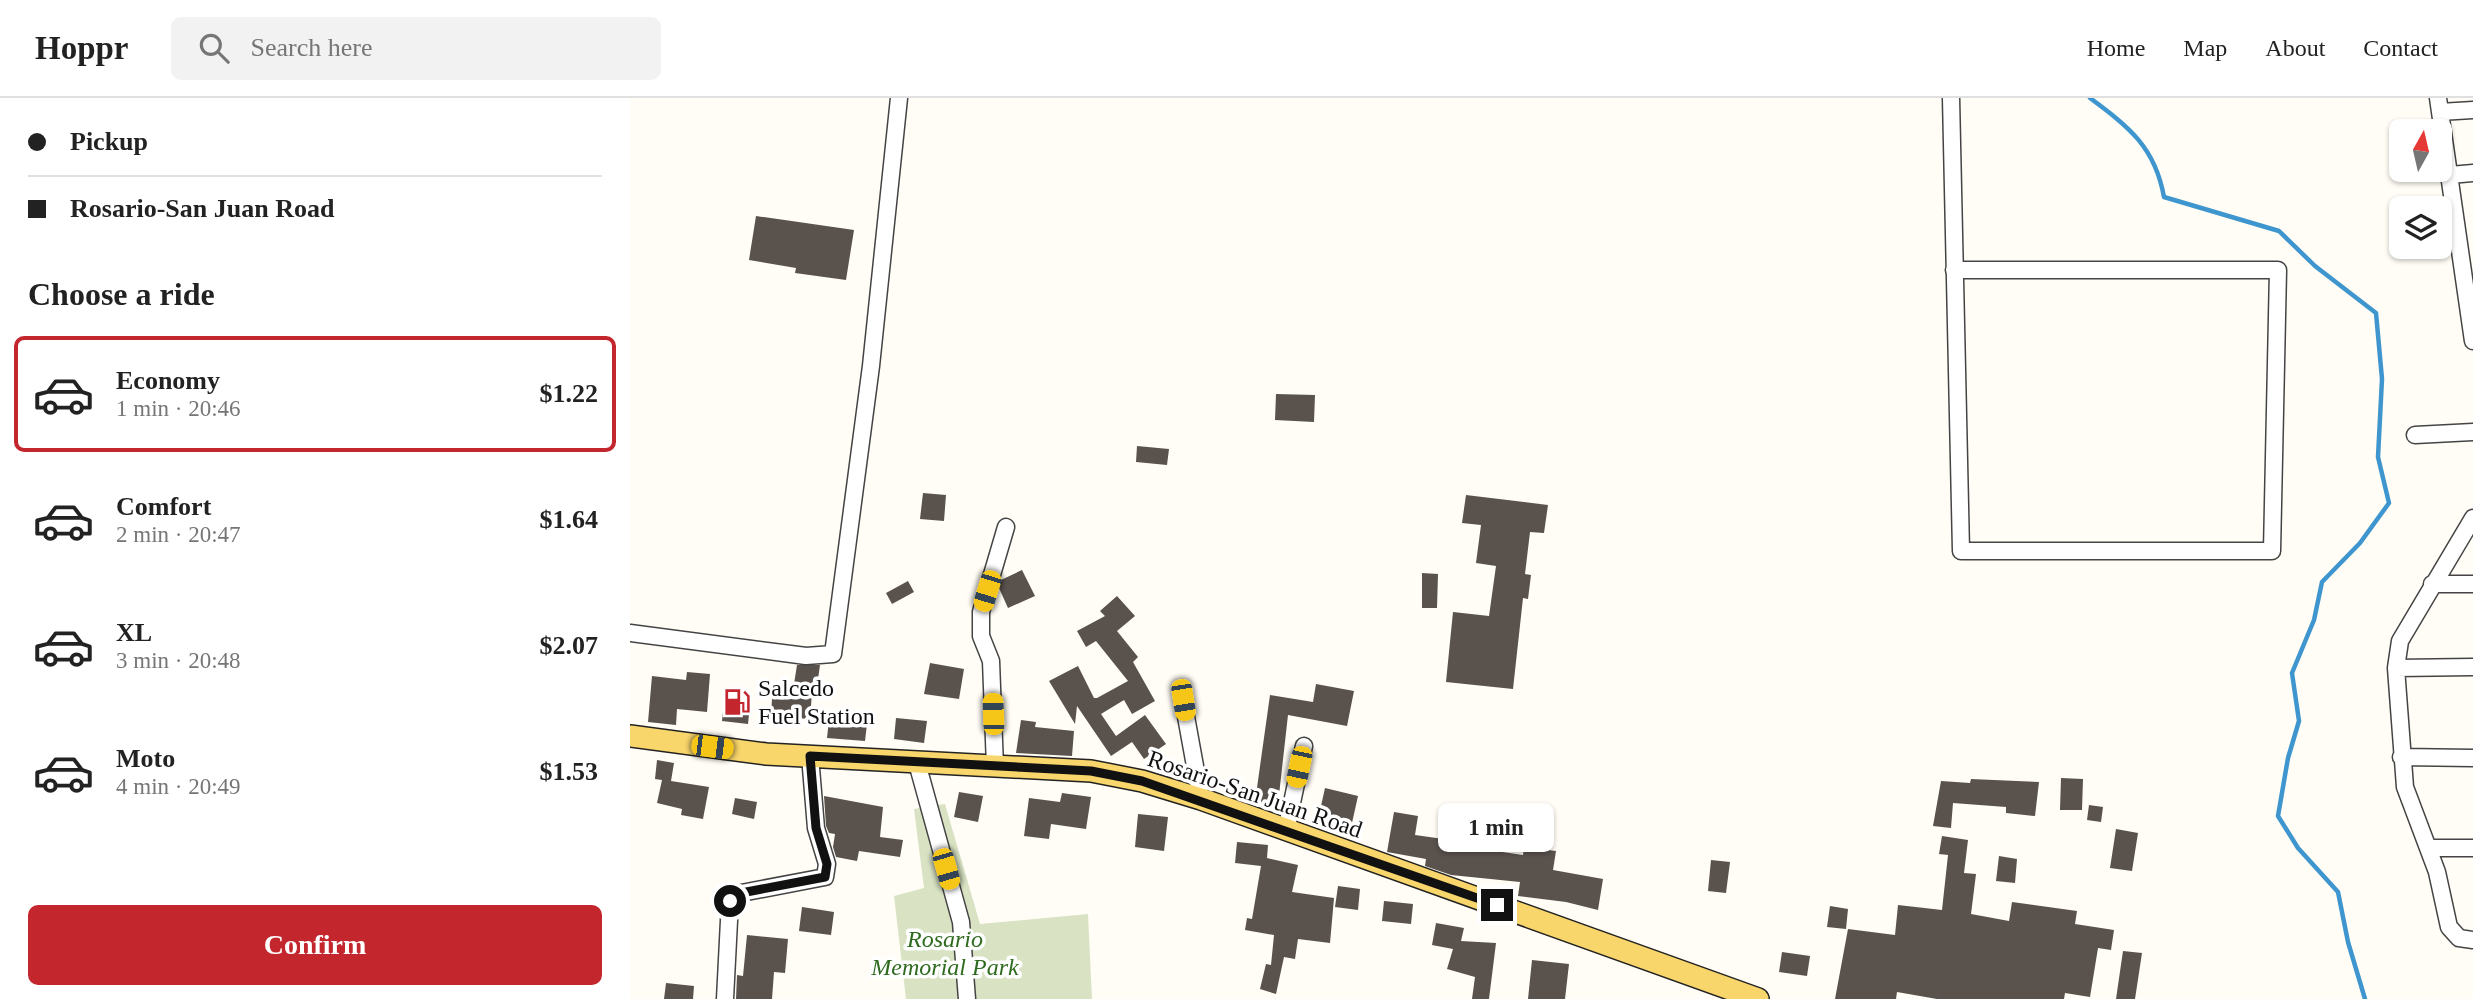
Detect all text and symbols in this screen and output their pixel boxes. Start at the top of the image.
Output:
search box [171,17,661,80]
icon: search [195,29,233,67]
text: Hoppr [35,30,129,66]
text: Search here [251,33,373,62]
text: Home [2087,35,2145,61]
text: Map [2183,35,2227,61]
text: About [2265,35,2325,61]
text: Contact [2363,35,2438,61]
north arrow [2389,119,2452,182]
map controls [2389,119,2452,259]
text: Pickup [70,127,148,156]
text: Rosario-San Juan Road [70,194,334,223]
button: layers [2389,196,2452,259]
text: Choose a ride [28,276,215,312]
icon: car [32,363,95,426]
text: Economy [116,366,220,395]
text: $1.22 [540,379,598,408]
text: 1 min · 20:46 [116,396,241,421]
icon: car [32,489,95,552]
text: Comfort [116,492,211,521]
text: $1.64 [540,505,598,534]
text: 2 min · 20:47 [116,522,241,547]
car [971,568,1004,614]
icon: car [32,615,95,678]
text: XL [116,618,152,647]
text: $2.07 [540,631,598,660]
text: 3 min · 20:48 [116,648,241,673]
place label: Salcedo Fuel Station [758,675,875,729]
car [1170,678,1197,722]
fuel station icon: Salcedo Fuel Station [722,687,752,717]
car [982,693,1005,735]
car [690,734,735,760]
icon: car [32,741,95,804]
text: Moto [116,744,175,773]
car [1285,744,1314,790]
street label: Rosario-San Juan Road [1144,745,1366,843]
text: $1.53 [540,757,598,786]
text: 4 min · 20:49 [116,774,241,799]
callout: 1 min [1439,804,1555,852]
text: 1 min [1468,815,1524,840]
car [931,846,962,892]
route start [714,885,746,917]
route end [1481,889,1513,921]
button: Confirm [28,905,602,985]
park label: Rosario Memorial Park [870,926,1019,980]

